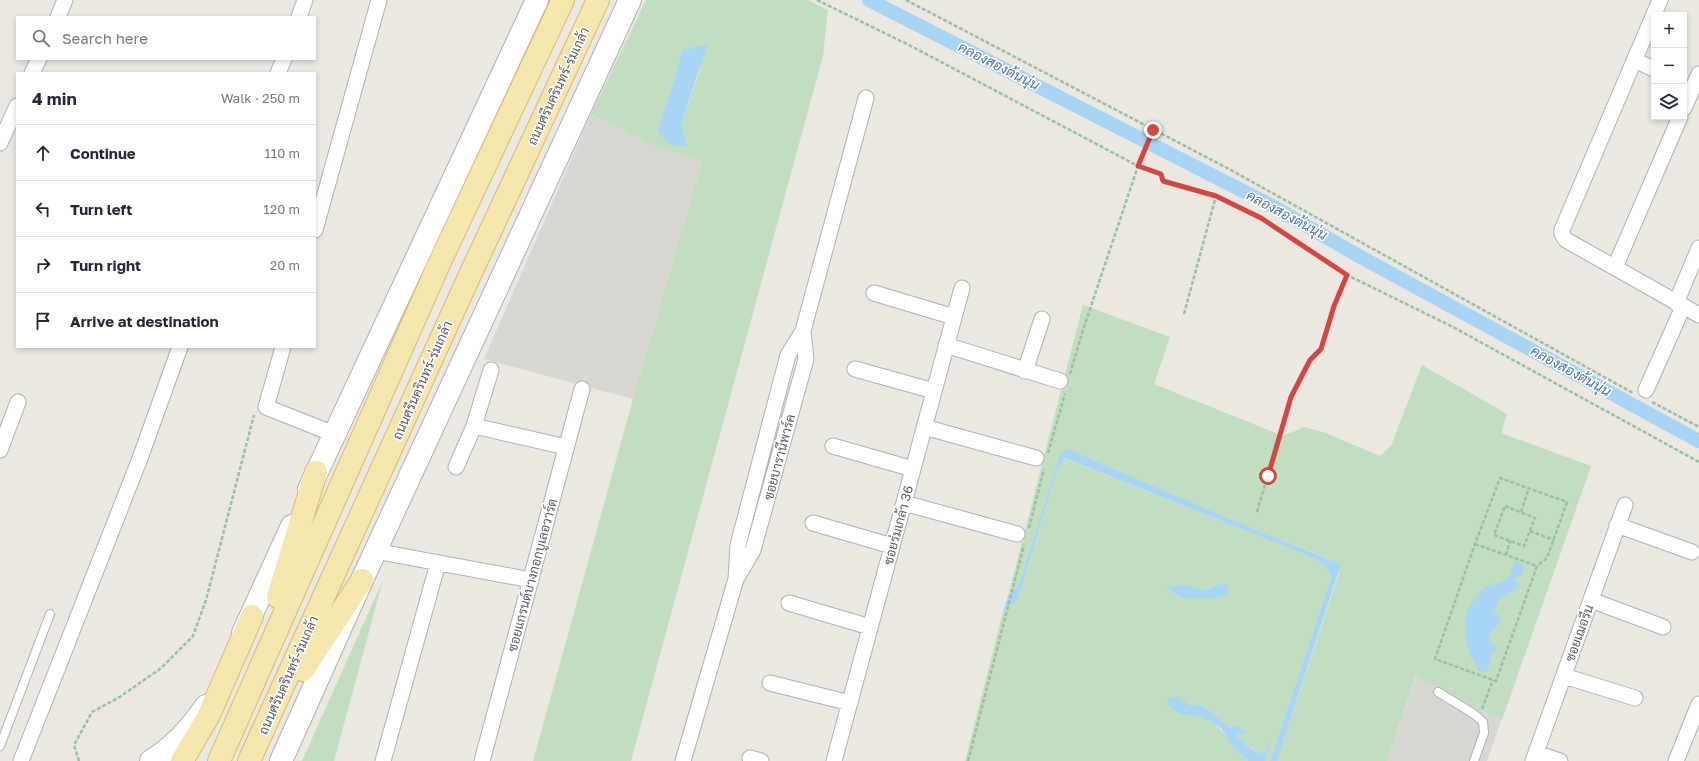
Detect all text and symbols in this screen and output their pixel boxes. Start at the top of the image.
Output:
map controls [1651,12,1687,120]
button: + [1651,12,1687,48]
search box [16,16,316,60]
street label: ถนนศรีนครินทร์-ร่มเกล้า [523,24,592,148]
icon: search [30,27,52,49]
text: Search here [62,29,148,47]
water label: คลองสองต้นนุ่น [955,38,1043,95]
button: − [1651,48,1687,84]
button: layers [1651,84,1687,120]
text: 4 min [32,88,77,109]
text: Walk · 250 m [221,90,300,106]
route end [1144,121,1162,139]
icon: ahead [32,142,54,164]
text: Continue [70,144,136,162]
text: 110 m [265,145,300,161]
water label: คลองสองต้นนุ่น [1243,186,1331,245]
icon: left [32,198,54,220]
text: Turn left [70,200,132,218]
text: 120 m [263,201,300,217]
icon: right [32,254,54,276]
text: Turn right [70,256,141,274]
text: 20 m [270,257,300,273]
icon: arrive [32,310,54,332]
text: Arrive at destination [70,312,219,330]
street label: ถนนศรีนครินทร์-ร่มเกล้า [388,318,455,442]
water label: คลองสองต้นนุ่น [1527,342,1614,401]
street label: ซอยบารานีพาร์ค [759,412,798,502]
route start [1259,467,1277,485]
street label: ซอยร่มเกล้า 36 [879,483,916,566]
street label: ซอยแกรนด์บางกอกบูเลอวาร์ด [503,496,562,654]
street label: ซอยเฌอรีน [1560,602,1597,664]
street label: ถนนศรีนครินทร์-ร่มเกล้า [254,613,321,737]

